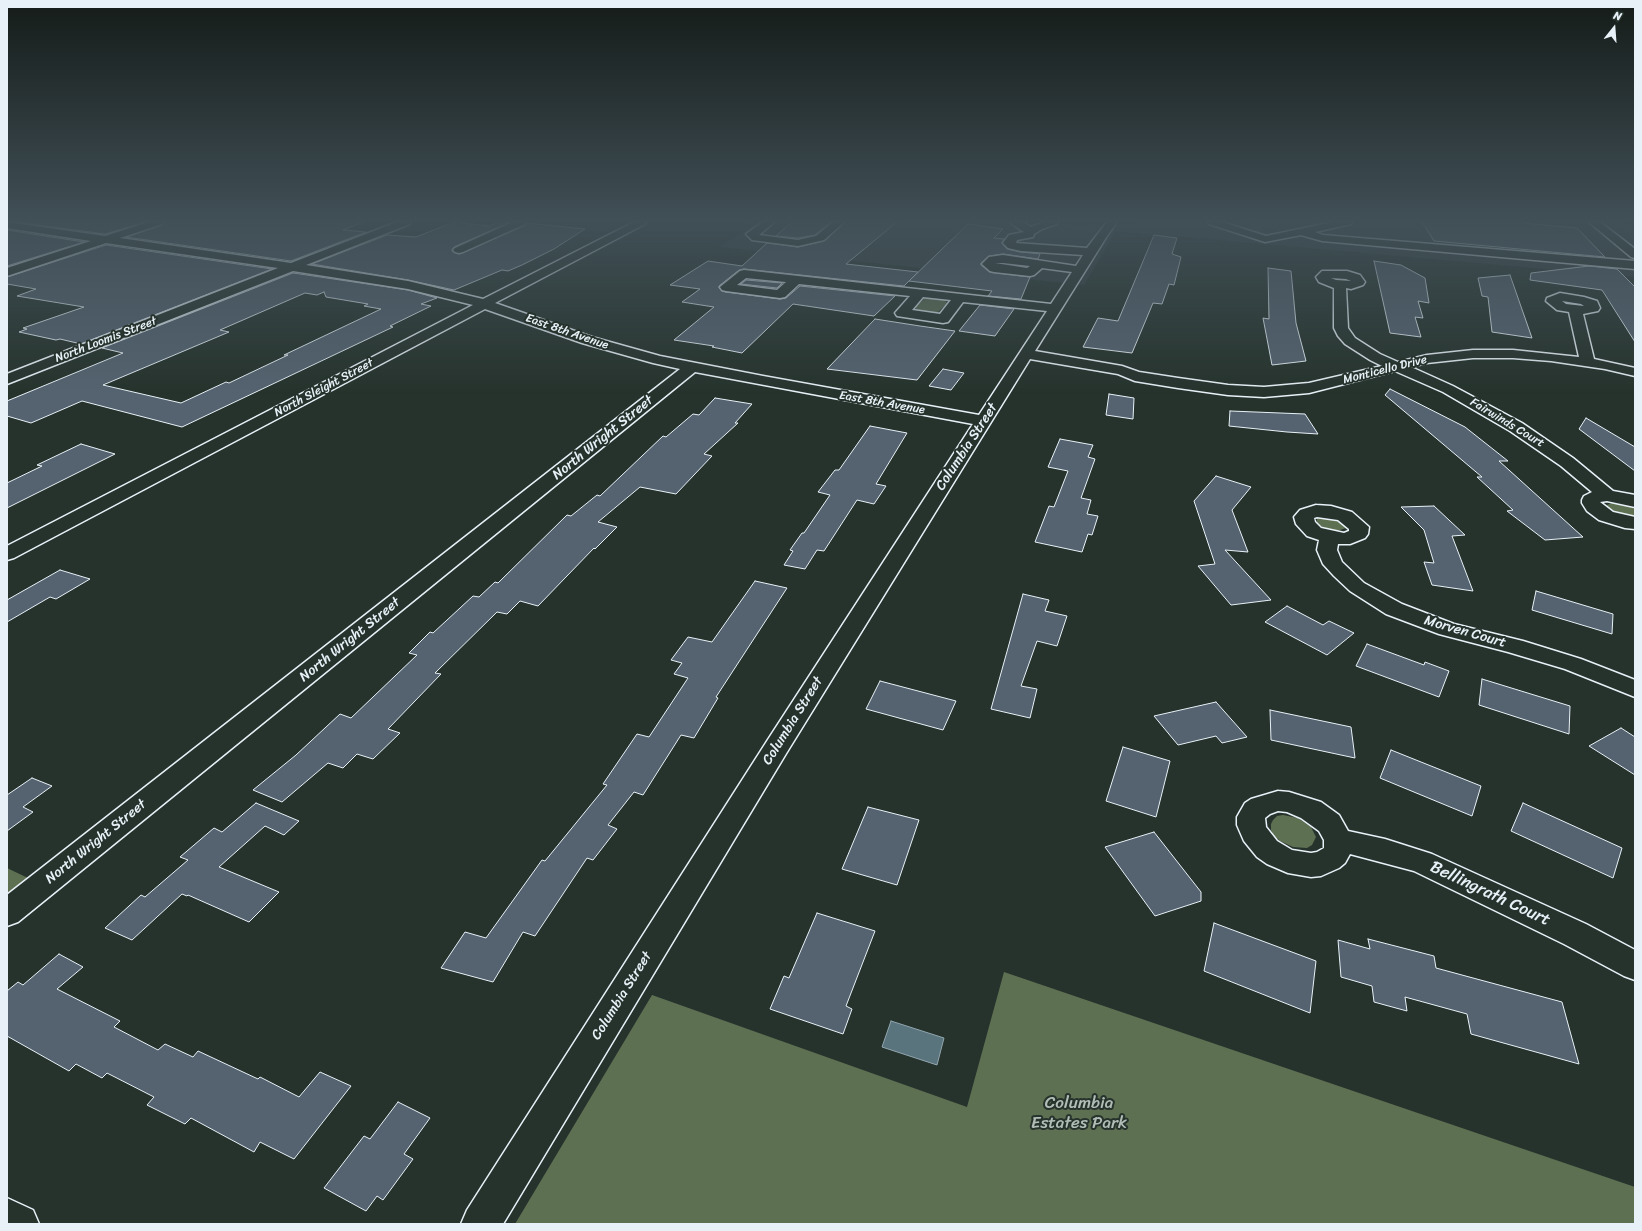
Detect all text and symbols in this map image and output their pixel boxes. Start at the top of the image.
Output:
text: N [1611,6,1624,26]
north arrow [1594,8,1634,48]
street label: East 8th Avenue [524,311,610,353]
street label: North Loomis Street [53,314,159,366]
street label: Monticello Drive [1342,353,1428,387]
street label: North Sleight Street [272,356,376,420]
street label: East 8th Avenue [838,388,926,418]
street label: North Wright Street [549,392,657,484]
street label: Fairwinds Court [1467,395,1547,451]
street label: Columbia Street [933,400,1001,494]
street label: North Wright Street [296,594,404,686]
street label: Morven Court [1422,612,1508,652]
street label: Columbia Street [759,674,827,768]
street label: North Wright Street [42,796,150,888]
street label: Bellingrath Court [1427,857,1553,931]
street label: Columbia Street [588,949,656,1043]
park label: Columbia Estates Park [1031,1094,1127,1134]

